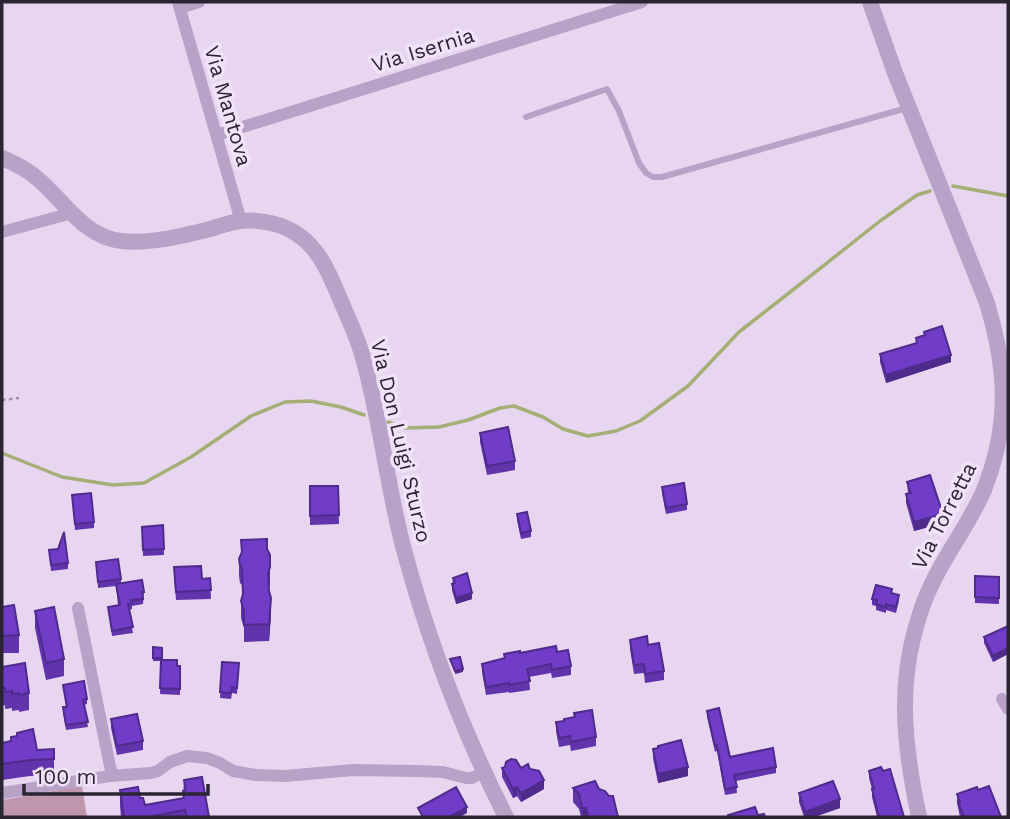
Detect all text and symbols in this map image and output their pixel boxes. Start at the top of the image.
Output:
street label: Via Isernia [369,22,477,77]
street label: Via Mantova [199,43,258,169]
street label: Via Don Luigi Sturzo [366,337,437,545]
street label: Via Torretta [906,458,981,574]
scale bar [24,752,208,796]
text: 100 m [35,764,97,789]

